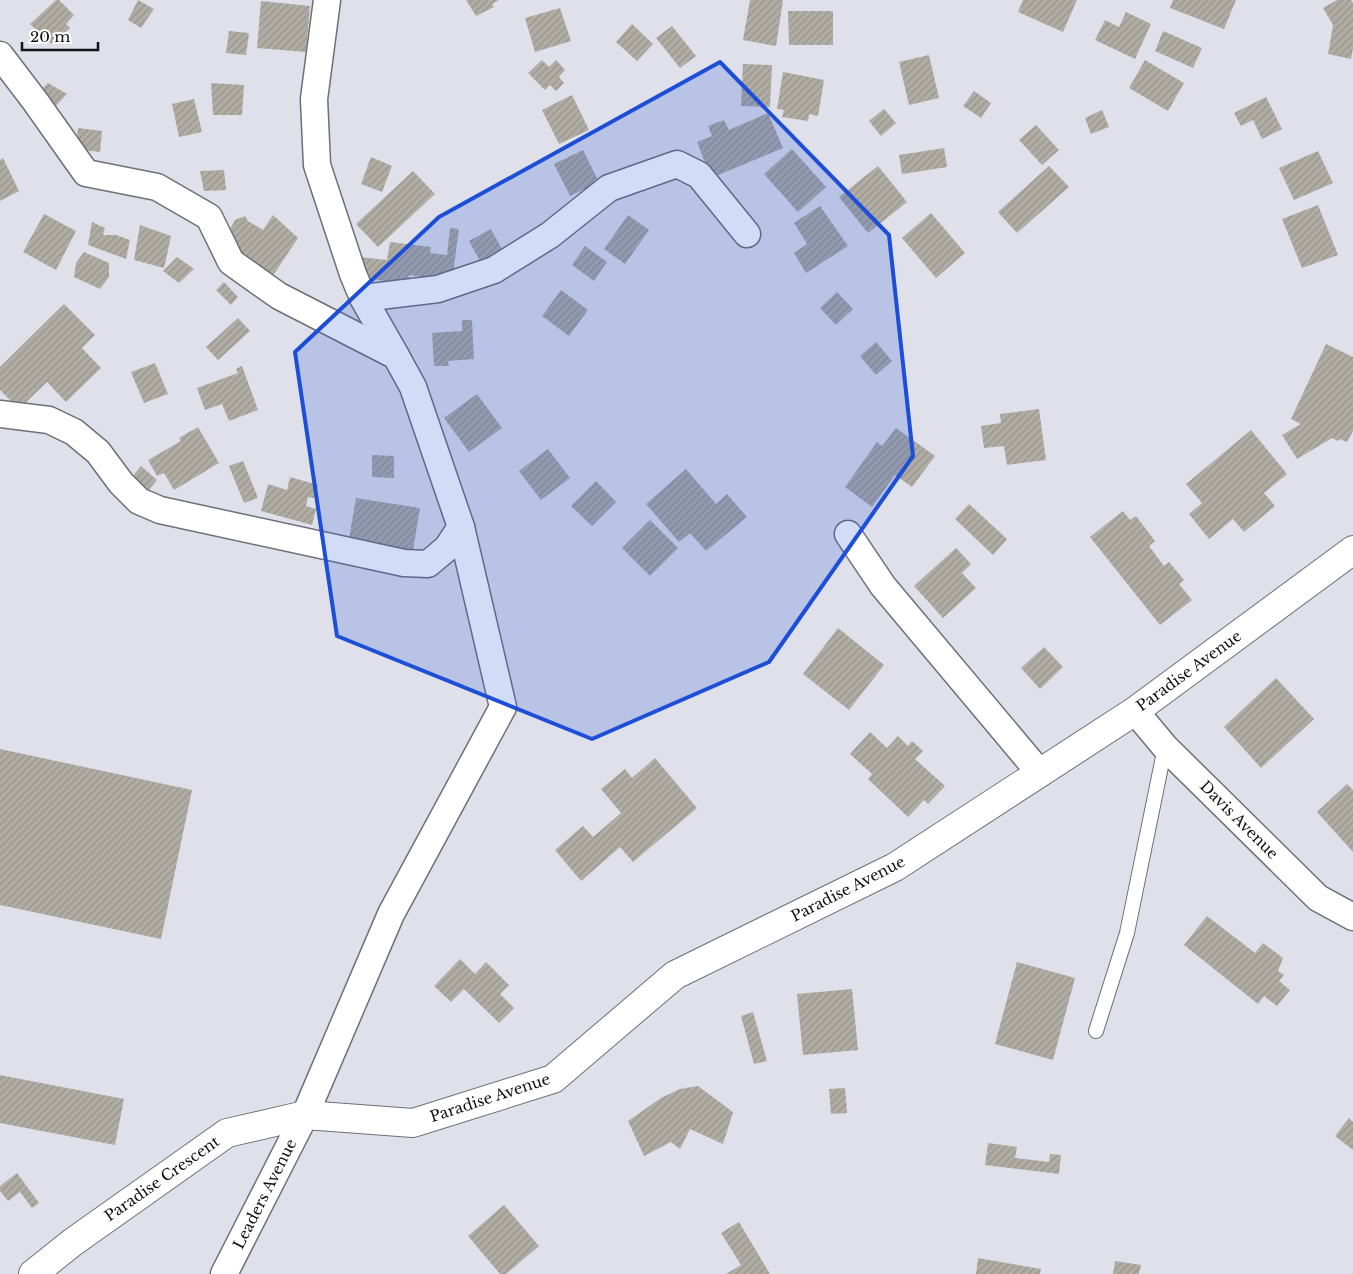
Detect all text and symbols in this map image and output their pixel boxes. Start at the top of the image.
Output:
scale bar [22,20,99,52]
text: 20 m [30,27,70,46]
street label: Paradise Avenue [1132,626,1245,715]
street label: Davis Avenue [1196,776,1283,863]
street label: Paradise Avenue [788,852,908,925]
street label: Paradise Avenue [427,1069,552,1126]
street label: Paradise Crescent [101,1132,223,1225]
street label: Leaders Avenue [229,1135,301,1252]

